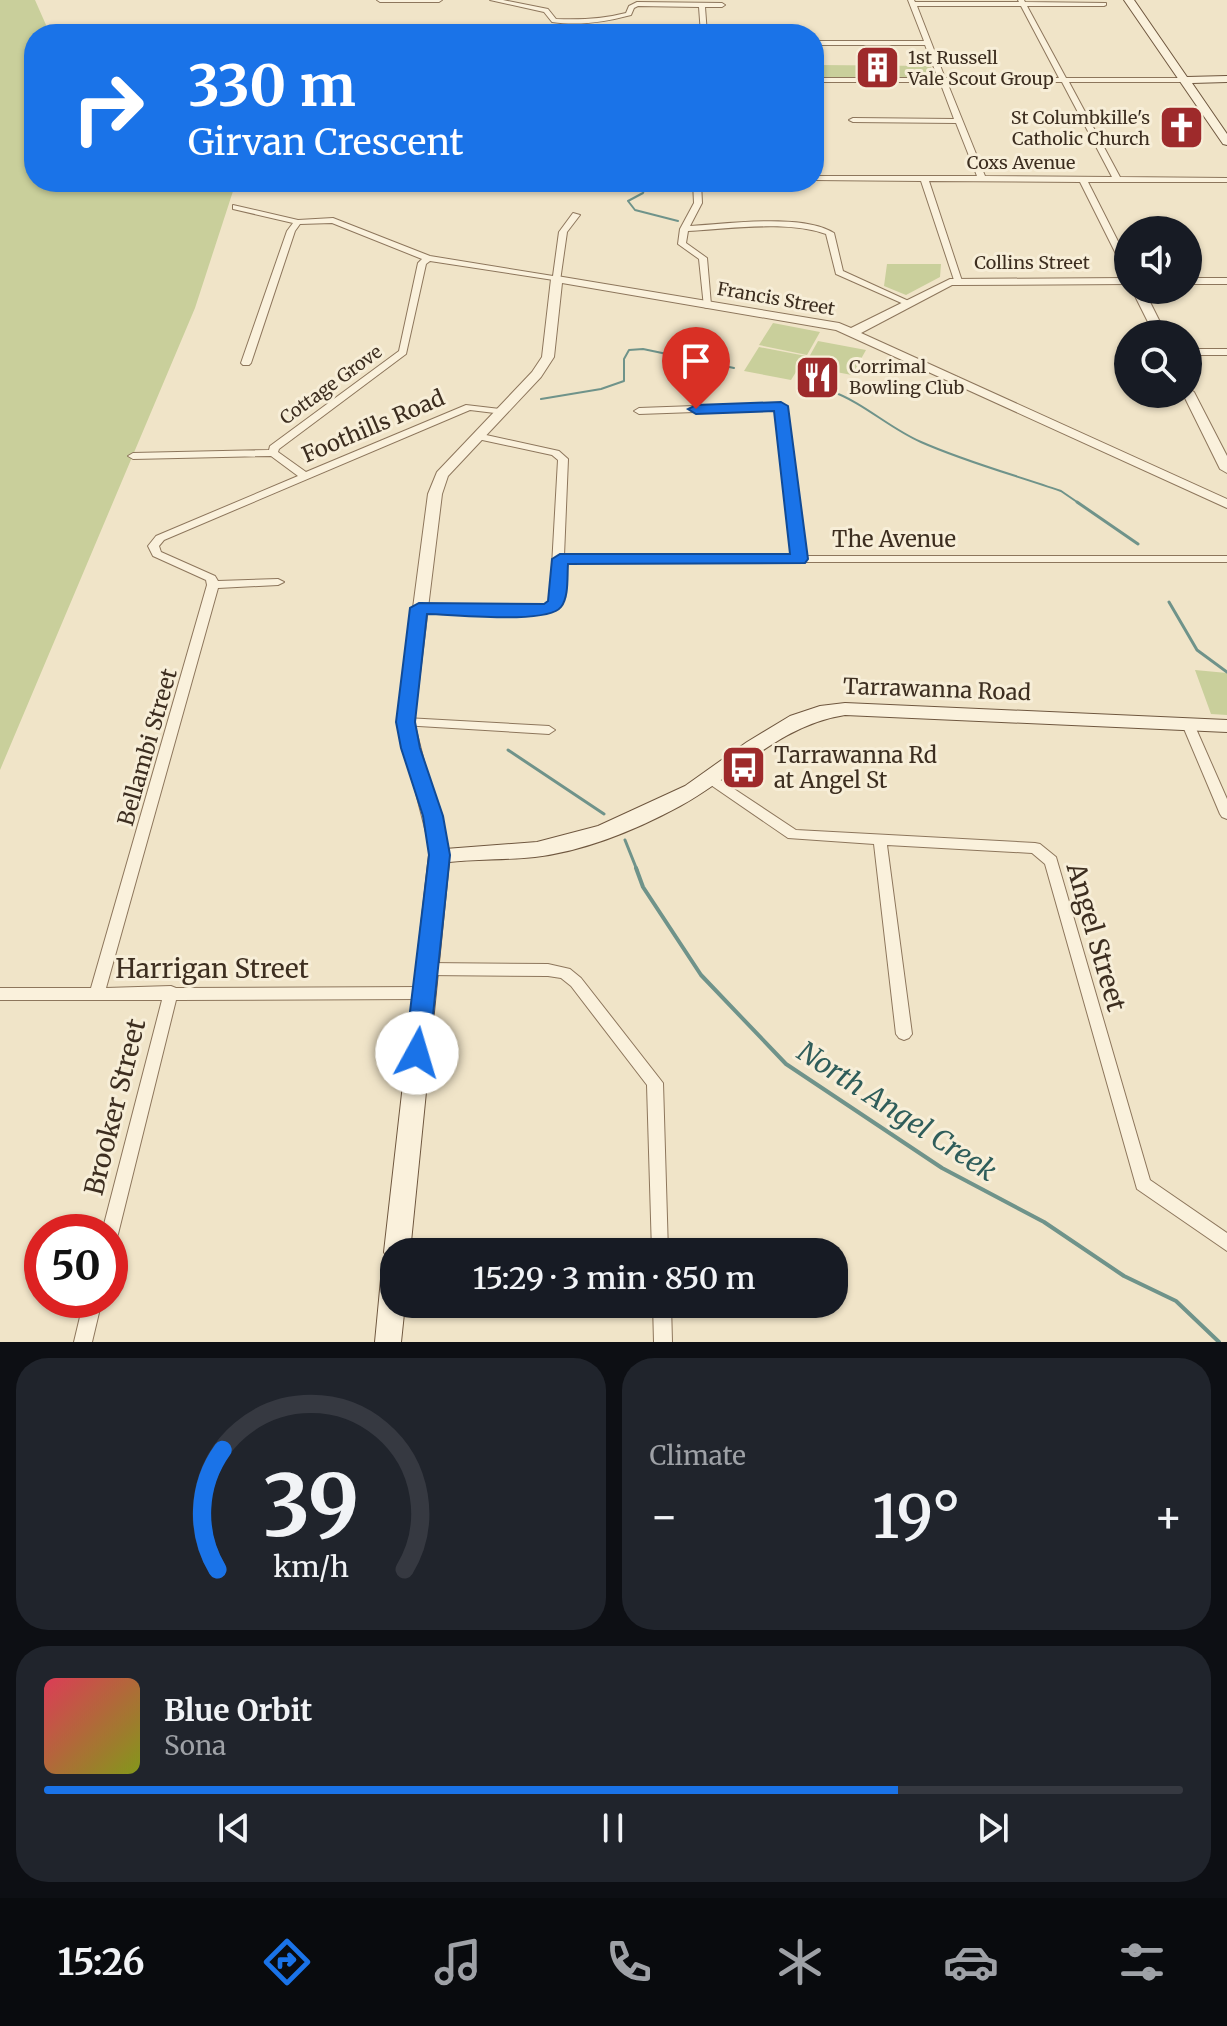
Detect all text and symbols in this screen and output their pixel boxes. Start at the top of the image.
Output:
building icon: 1st Russell Vale Scout Group [853,44,901,92]
place label: 1st Russell Vale Scout Group [907,46,1054,90]
text: 330 m [188,51,356,121]
icon: right [56,56,160,160]
church icon: St Columbkille's Catholic Church [1157,104,1205,152]
place label: St Columbkille's Catholic Church [1011,106,1150,150]
text: Girvan Crescent [188,120,464,165]
street label: Coxs Avenue [967,151,1075,174]
map controls [1114,216,1202,408]
button: sound [1114,216,1202,304]
street label: Collins Street [974,251,1090,274]
street label: Francis Street [715,277,837,320]
button: search [1114,320,1202,408]
pin [662,327,730,409]
icon: arrive [674,339,718,383]
street label: Cottage Grove [275,340,386,429]
restaurant icon: Corrimal Bowling Club [794,353,842,401]
place label: Corrimal Bowling Club [849,355,964,399]
street label: Foothills Road [298,383,448,469]
street label: The Avenue [832,525,956,553]
street label: Bellambi Street [111,665,183,829]
street label: Tarrawanna Road [843,672,1031,706]
place label: Tarrawanna Rd at Angel St [774,741,937,794]
bus stop icon: Tarrawanna Rd at Angel St [719,744,767,792]
street label: Angel Street [1059,858,1133,1015]
street label: Harrigan Street [115,952,309,985]
position arrow [375,1011,459,1095]
street label: Brooker Street [77,1015,152,1199]
water label: North Angel Creek [791,1033,1003,1189]
speed limit sign: 50 [24,1214,128,1318]
text: 15:29 · 3 min · 850 m [473,1259,755,1297]
text: Climate [650,1439,746,1472]
text: 39 [262,1454,359,1559]
text: 19° [872,1479,960,1554]
text: − [650,1489,679,1544]
text: + [1154,1489,1183,1544]
text: km/h [273,1549,349,1585]
text: Blue Orbit [164,1691,312,1729]
text: Sona [164,1729,226,1762]
icon: previous [212,1806,256,1850]
icon: pause [591,1806,635,1850]
icon: next [971,1806,1015,1850]
icon: directions [259,1934,315,1990]
icon: music [430,1934,486,1990]
icon: phone [601,1934,657,1990]
icon: climate [772,1934,828,1990]
icon: car [943,1934,999,1990]
icon: filters [1114,1934,1170,1990]
text: 15:26 [57,1940,145,1985]

